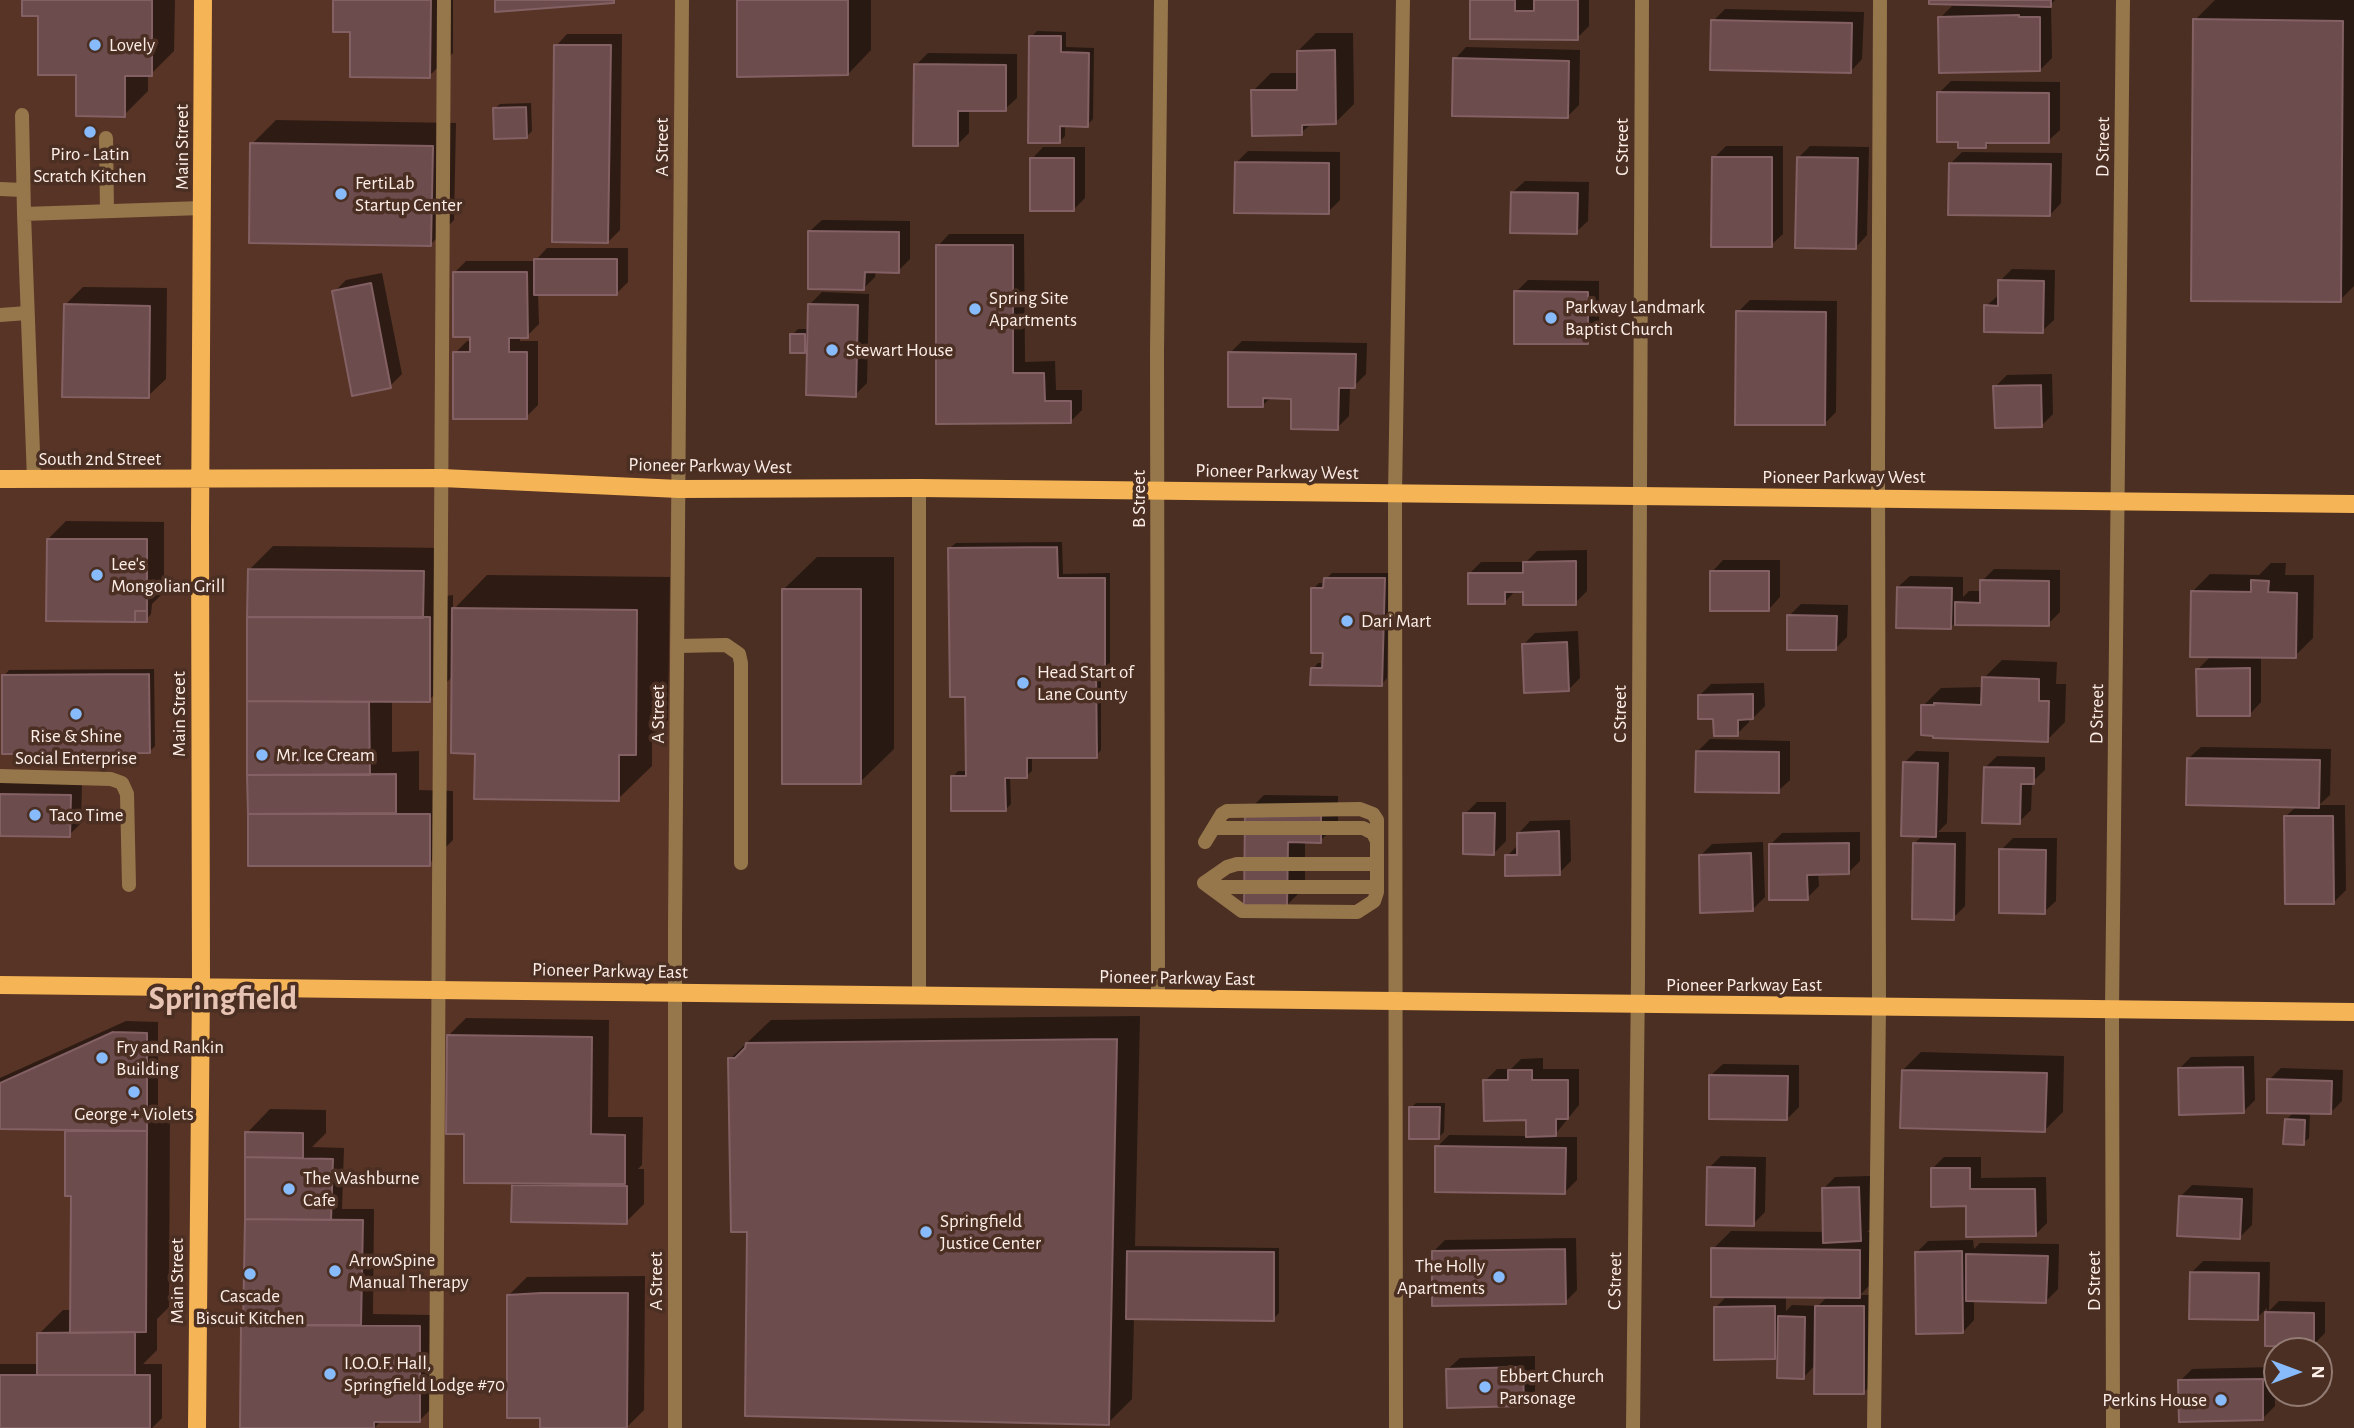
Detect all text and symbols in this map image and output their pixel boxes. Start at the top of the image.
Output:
place label: Lovely [109,34,155,56]
marker: Lovely [87,37,103,53]
street label: Main Street [171,104,193,190]
street label: D Street [2091,117,2115,177]
street label: A Street [651,118,673,176]
street label: C Street [1611,118,1633,176]
marker: Piro - Latin Scratch Kitchen [82,124,98,140]
place label: Piro - Latin Scratch Kitchen [33,143,147,187]
place label: FertiLab Startup Center [355,172,462,216]
marker: FertiLab Startup Center [333,186,349,202]
place label: Spring Site Apartments [989,287,1077,331]
place label: Parkway Landmark Baptist Church [1565,296,1705,340]
marker: Spring Site Apartments [967,301,983,317]
marker: Parkway Landmark Baptist Church [1543,310,1559,326]
place label: Stewart House [846,339,953,361]
marker: Stewart House [824,342,840,358]
street label: South 2nd Street [39,448,161,470]
street label: Pioneer Parkway West [628,453,792,479]
street label: Pioneer Parkway West [1195,459,1359,485]
street label: Pioneer Parkway West [1762,466,1926,488]
street label: B Street [1128,470,1150,528]
place label: Lee's Mongolian Grill [111,553,225,597]
marker: Lee's Mongolian Grill [89,567,105,583]
place label: Dari Mart [1361,610,1431,632]
marker: Dari Mart [1339,613,1355,629]
place label: Head Start of Lane County [1037,661,1134,705]
street label: Main Street [168,671,190,757]
marker: Head Start of Lane County [1015,675,1031,691]
street label: D Street [2085,684,2109,744]
street label: A Street [647,685,669,743]
street label: C Street [1609,685,1631,743]
marker: Rise & Shine Social Enterprise [68,706,84,722]
place label: Rise & Shine Social Enterprise [15,725,137,769]
place label: Mr. Ice Cream [276,744,375,766]
marker: Mr. Ice Cream [254,747,270,763]
place label: Taco Time [49,804,123,826]
marker: Taco Time [27,807,43,823]
street label: Pioneer Parkway East [532,958,688,984]
street label: Pioneer Parkway East [1099,965,1255,991]
street label: Pioneer Parkway East [1666,974,1822,996]
district label: Springfield [149,979,297,1019]
place label: Fry and Rankin Building [116,1036,224,1080]
marker: Fry and Rankin Building [94,1050,110,1066]
marker: George + Violets [126,1084,142,1100]
place label: George + Violets [74,1103,194,1125]
place label: The Washburne Cafe [303,1167,419,1211]
marker: The Washburne Cafe [281,1181,297,1197]
place label: Springfield Justice Center [940,1210,1041,1254]
marker: Springfield Justice Center [918,1224,934,1240]
street label: Main Street [166,1238,188,1324]
place label: ArrowSpine Manual Therapy [349,1249,468,1293]
street label: D Street [2083,1251,2105,1311]
street label: A Street [645,1252,667,1310]
street label: C Street [1603,1252,1627,1310]
place label: The Holly Apartments [1397,1255,1485,1299]
marker: ArrowSpine Manual Therapy [327,1263,343,1279]
marker: Cascade Biscuit Kitchen [242,1266,258,1282]
marker: The Holly Apartments [1491,1269,1507,1285]
place label: Cascade Biscuit Kitchen [195,1285,305,1329]
north arrow [2263,1337,2333,1407]
place label: I.O.O.F. Hall, Springfield Lodge #70 [344,1352,505,1396]
place label: Ebbert Church Parsonage [1499,1365,1604,1409]
text: N [2308,1365,2327,1379]
marker: I.O.O.F. Hall, Springfield Lodge #70 [322,1366,338,1382]
marker: Ebbert Church Parsonage [1477,1379,1493,1395]
place label: Perkins House [2102,1389,2207,1411]
marker: Perkins House [2213,1392,2229,1408]

